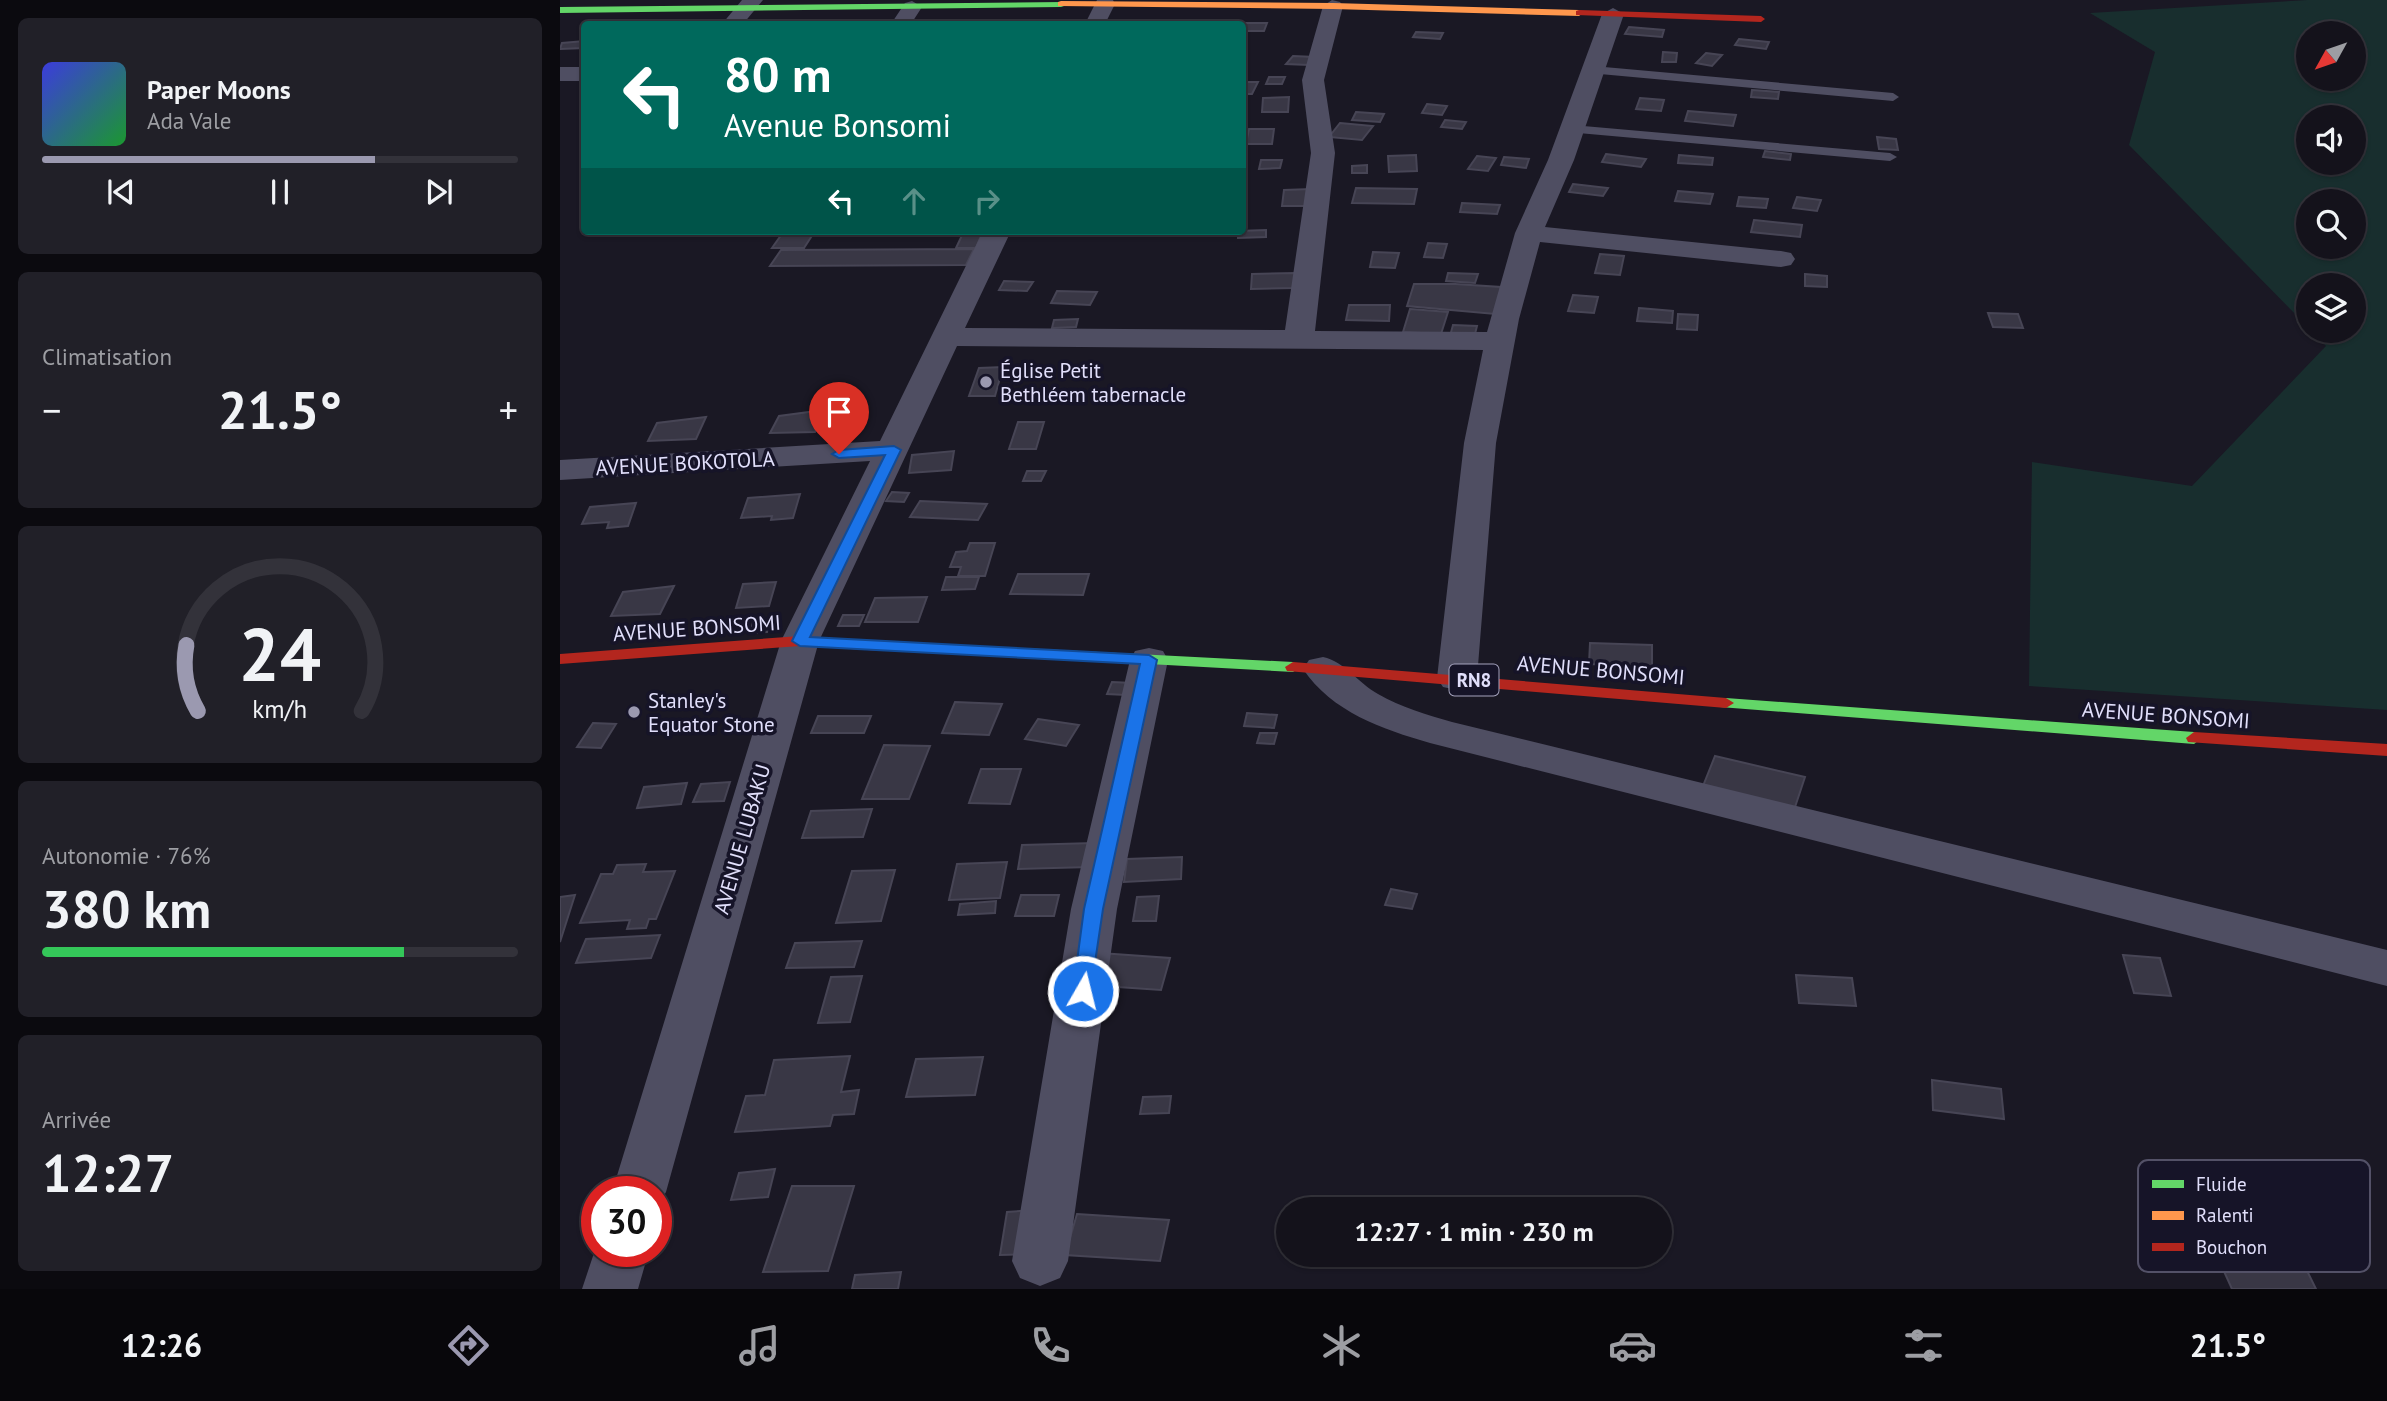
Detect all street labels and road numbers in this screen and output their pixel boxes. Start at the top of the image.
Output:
street label: AVENUE BOKOTOLA [595,445,776,481]
street label: AVENUE BONSOMI [612,609,782,647]
street label: AVENUE BONSOMI [1516,649,1686,691]
road number: RN8 [1450,664,1499,695]
street label: AVENUE BONSOMI [2081,696,2251,734]
street label: AVENUE LUBAKU [708,761,776,917]

